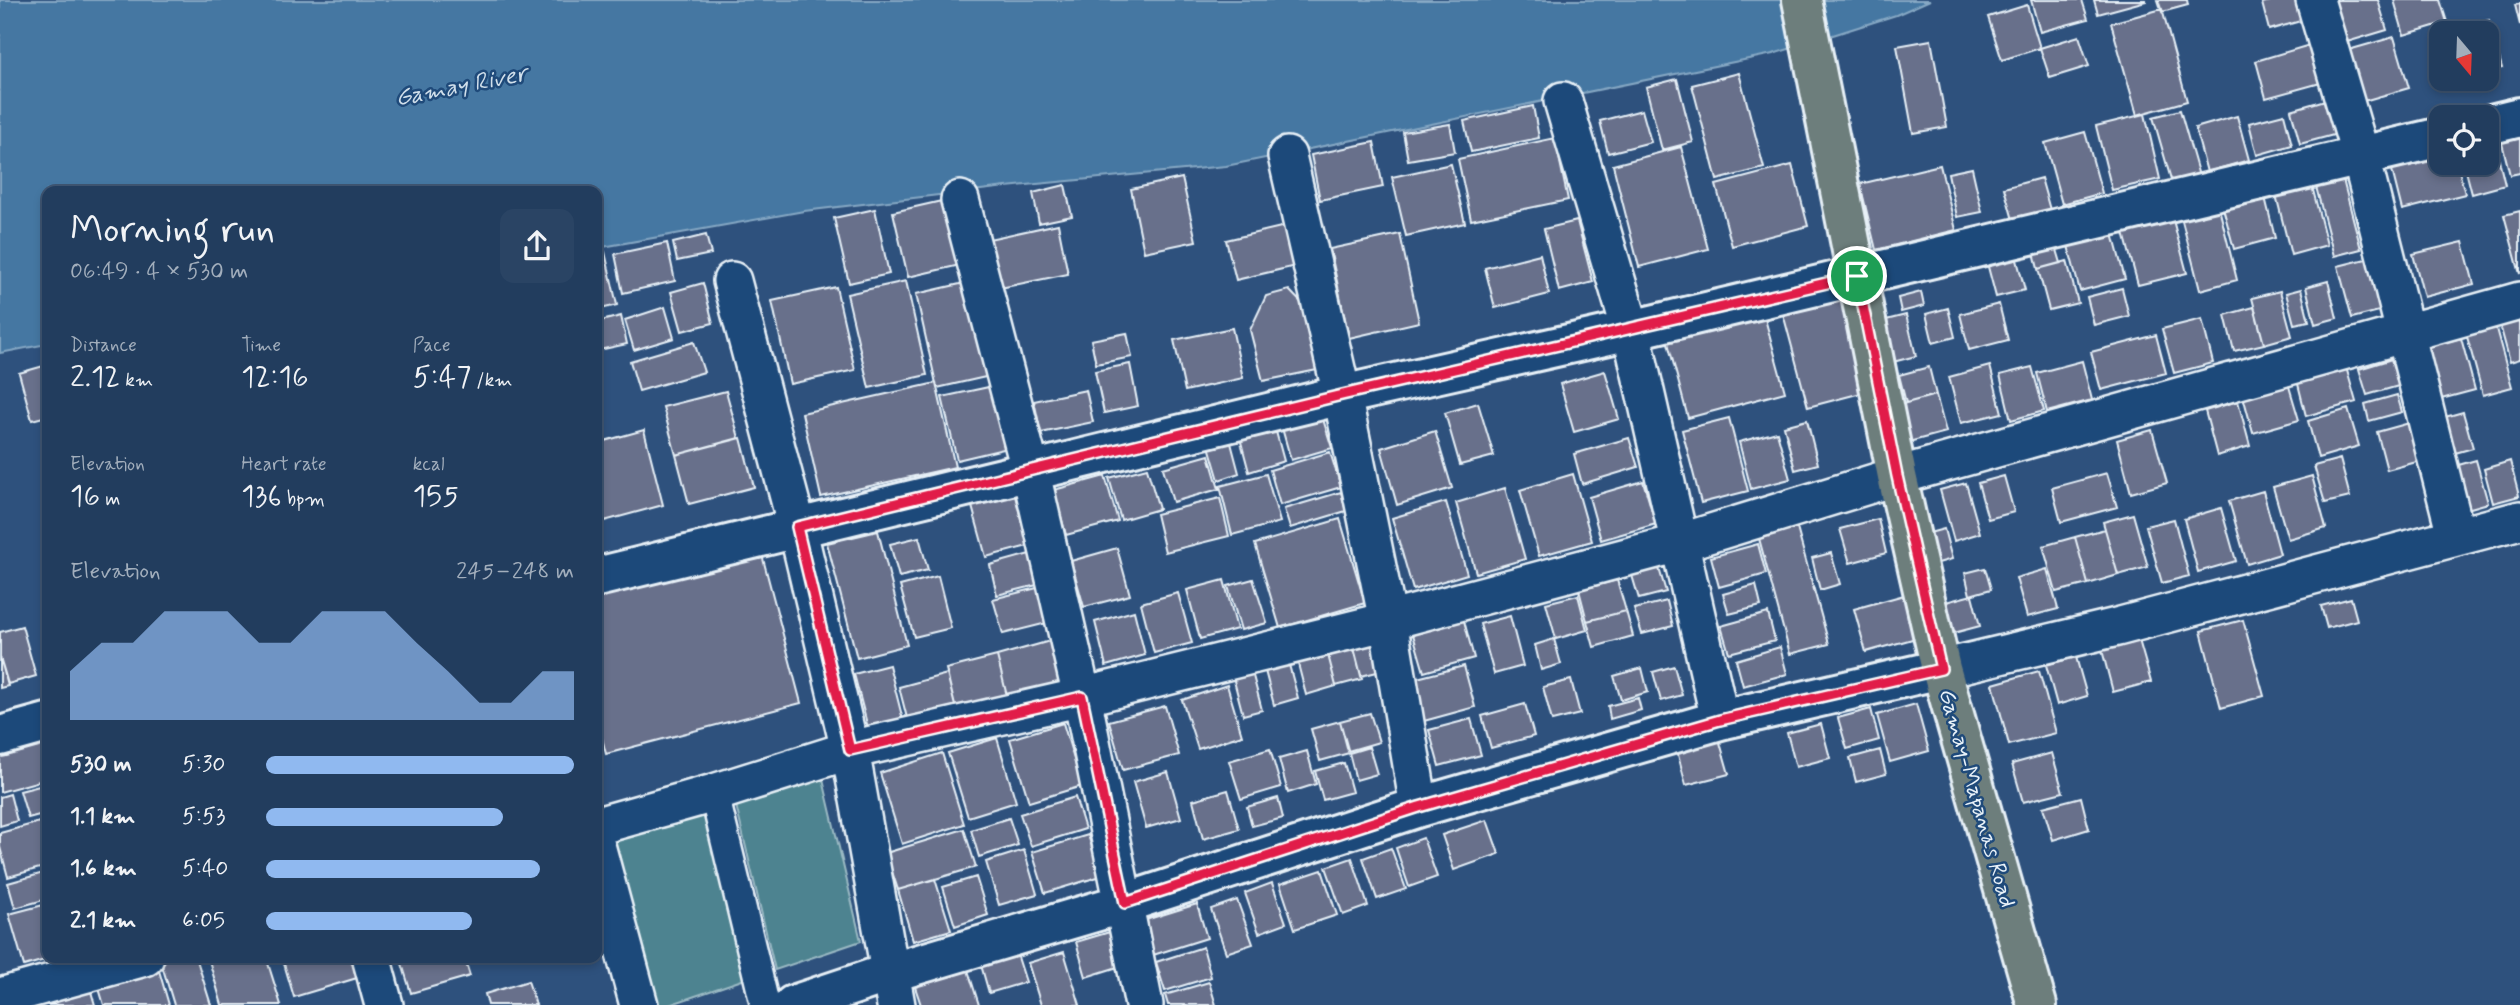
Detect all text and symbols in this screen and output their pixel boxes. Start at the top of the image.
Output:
north arrow [2429,21,2499,91]
map controls [2429,21,2499,175]
water label: Gamay River [393,58,534,114]
button: locate [2429,105,2499,175]
text: Morning run [70,206,275,255]
button: share [500,209,574,283]
pin [1827,246,1887,306]
text: 06:49 · 4 × 530 m [70,257,248,287]
icon: arrive [1838,257,1876,295]
text: Distance [70,333,137,358]
text: Time [241,333,281,358]
text: Pace [413,333,450,358]
text: 2.12 [70,358,120,397]
text: 12:16 [241,358,309,397]
text: 5:47 [413,358,471,397]
text: km [120,368,153,393]
text: /km [471,368,512,393]
text: Elevation [70,452,145,477]
text: Heart rate [241,452,327,477]
text: kcal [413,452,445,477]
text: 16 [70,477,100,516]
text: 136 [241,477,282,516]
text: 155 [413,477,459,516]
text: m [100,487,120,512]
text: bpm [282,487,325,512]
text: Elevation [70,557,161,587]
text: 245–248 m [456,557,574,587]
street label: Gamay-Mapanas Road [1931,686,2022,911]
text: 530 m [70,750,132,780]
text: 5:30 [182,750,226,780]
text: 1.1 km [70,802,135,832]
text: 5:53 [182,802,225,832]
text: 1.6 km [70,854,137,884]
text: 5:40 [182,854,228,884]
text: 2.1 km [70,906,136,936]
text: 6:05 [182,906,225,936]

